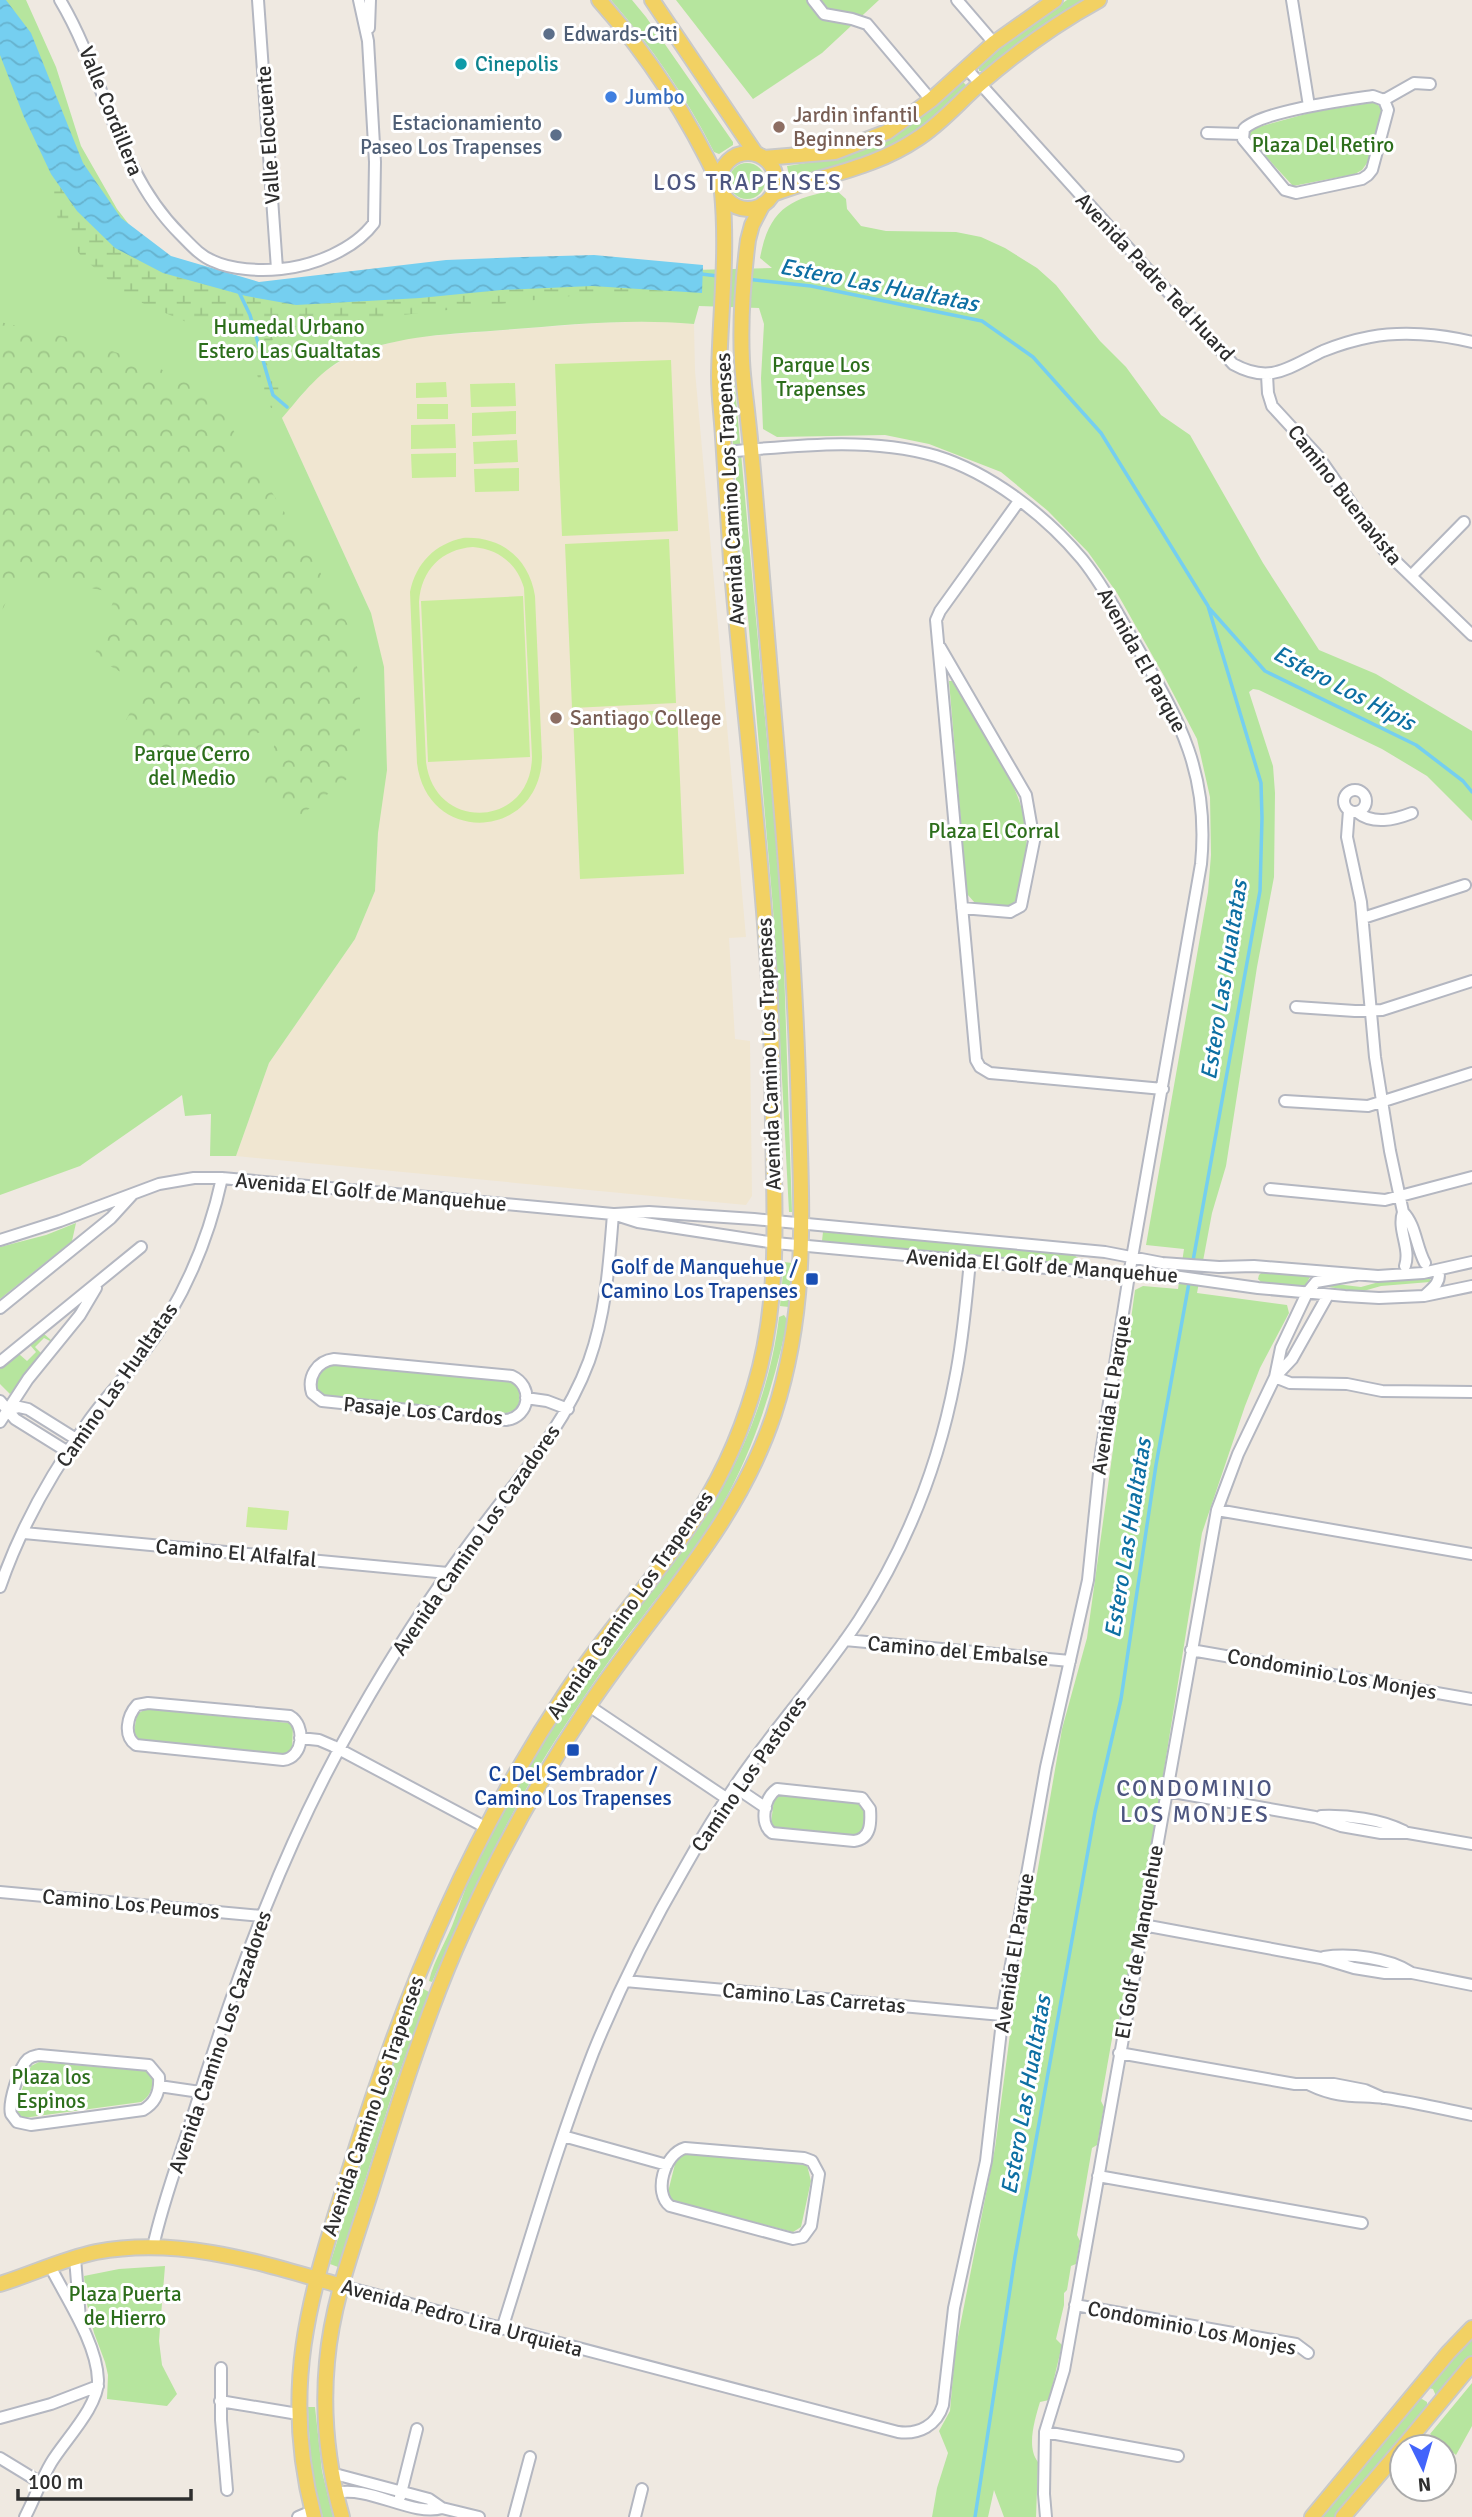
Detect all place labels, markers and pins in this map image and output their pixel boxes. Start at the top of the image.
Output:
place label: Edwards-Citi [563,21,678,47]
marker: Edwards-Citi [541,26,557,42]
place label: Cinepolis [475,51,558,77]
marker: Cinepolis [453,56,469,72]
place label: Jumbo [625,84,685,110]
marker: Jumbo [603,89,619,105]
place label: Jardin infantil Beginners [793,102,919,152]
place label: Estacionamiento Paseo Los Trapenses [360,110,542,160]
marker: Jardin infantil Beginners [771,119,787,135]
marker: Estacionamiento Paseo Los Trapenses [548,127,564,143]
place label: Santiago College [570,705,722,731]
marker: Santiago College [548,710,564,726]
place label: Golf de Manquehue / Camino Los Trapenses [601,1254,798,1304]
marker: Golf de Manquehue / Camino Los Trapenses [804,1271,820,1287]
marker: C. Del Sembrador / Camino Los Trapenses [565,1742,581,1758]
place label: C. Del Sembrador / Camino Los Trapenses [474,1761,672,1811]

